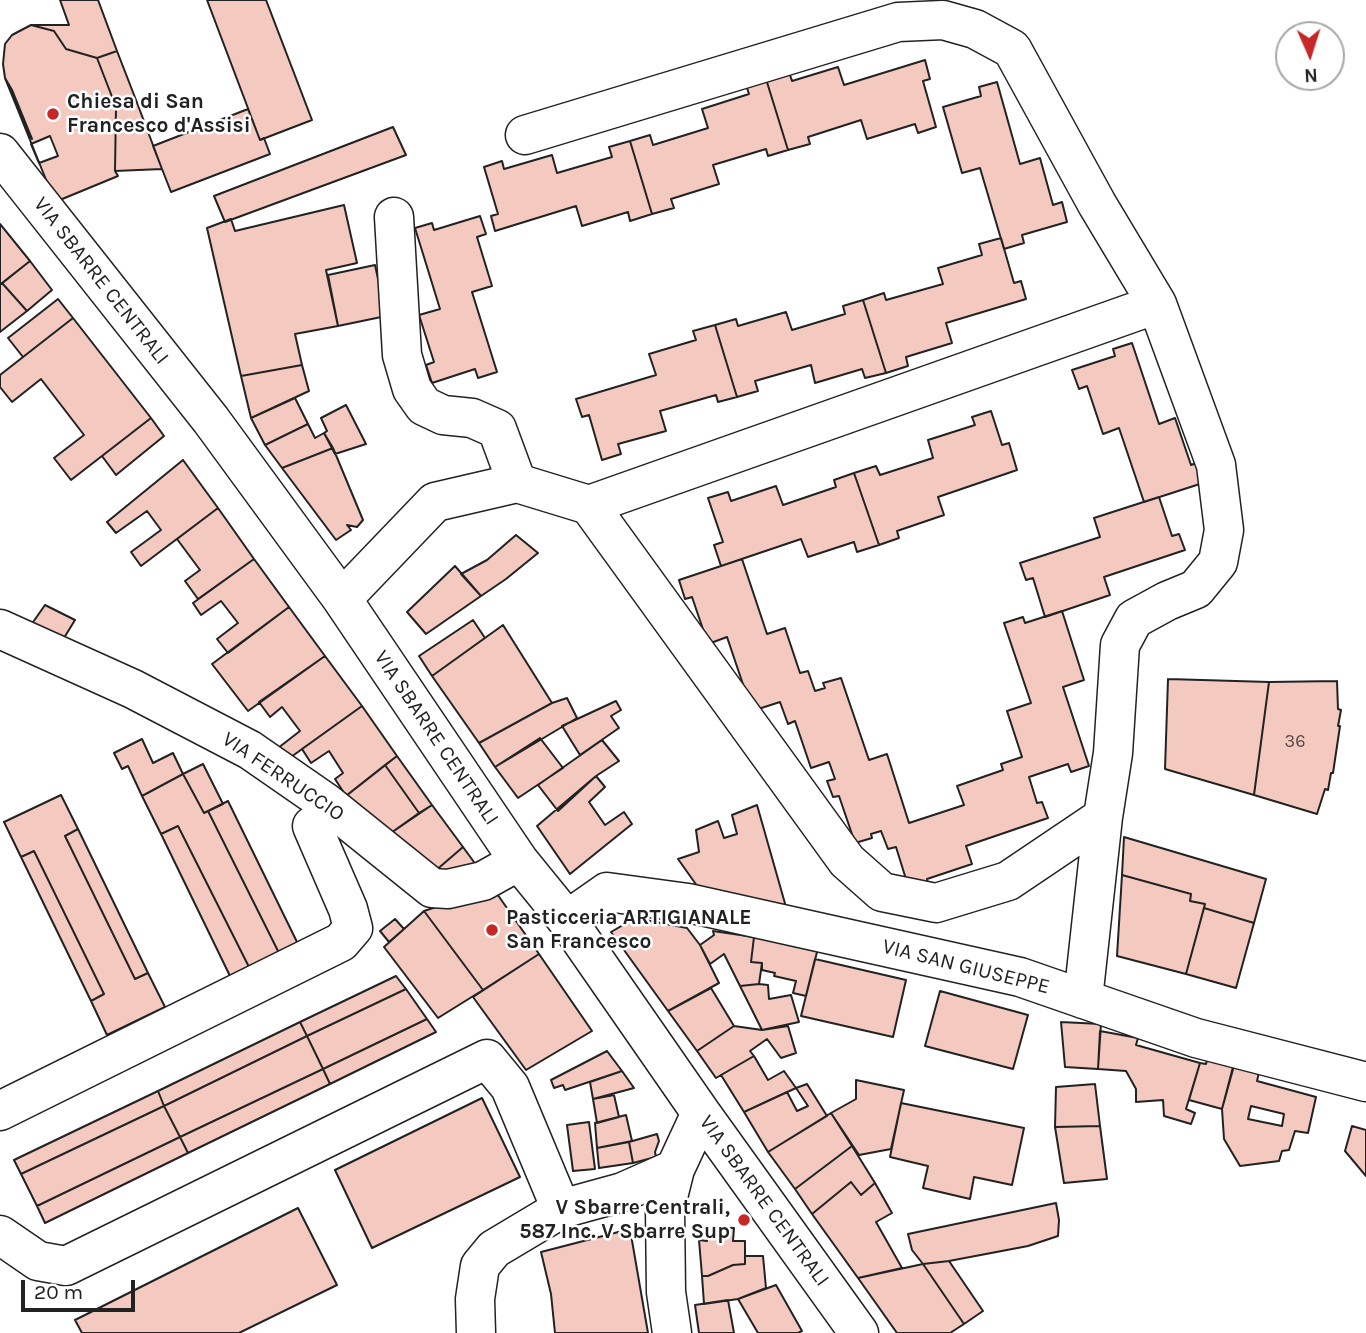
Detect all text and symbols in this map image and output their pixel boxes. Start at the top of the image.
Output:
north arrow [1275,21,1345,91]
text: N [1304,64,1318,86]
place label: Chiesa di San Francesco d'Assisi [67,89,251,139]
marker: Chiesa di San Francesco d'Assisi [45,106,61,122]
street label: VIA SBARRE CENTRALI [28,192,174,370]
street label: VIA SBARRE CENTRALI [368,646,504,830]
street label: VIA FERRUCCIO [217,727,349,827]
house number: 36 [1285,731,1305,753]
place label: Pasticceria ARTIGIANALE San Francesco [506,905,752,955]
marker: Pasticceria ARTIGIANALE San Francesco [484,922,500,938]
street label: VIA SAN GIUSEPPE [880,934,1052,1000]
street label: VIA SBARRE CENTRALI [693,1111,835,1291]
place label: V Sbarre Centrali, 587 Inc. V Sbarre Sup [519,1195,730,1245]
marker: V Sbarre Centrali, 587 Inc. V Sbarre Sup [736,1212,752,1228]
scale bar [24,1266,138,1310]
text: 20 m [34,1280,83,1304]

